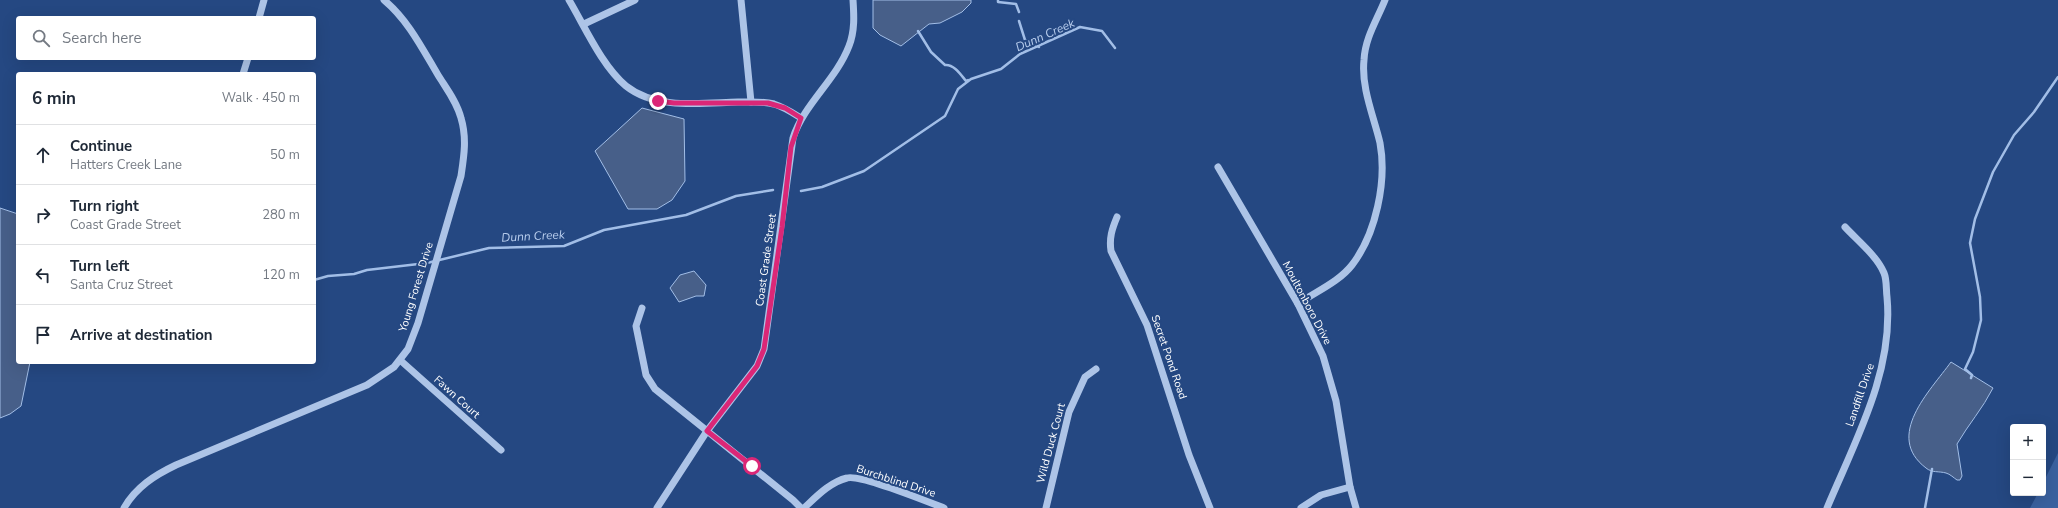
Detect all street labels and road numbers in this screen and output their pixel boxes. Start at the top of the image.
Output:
street label: Coast Grade Street [752,212,780,307]
street label: Young Forest Drive [395,240,437,335]
street label: Moultonboro Drive [1279,259,1335,347]
street label: Secret Pond Road [1148,313,1190,401]
street label: Landfill Drive [1842,361,1878,429]
street label: Fawn Court [431,372,483,422]
street label: Wild Duck Court [1033,401,1069,485]
street label: Burchblind Drive [854,461,938,501]

